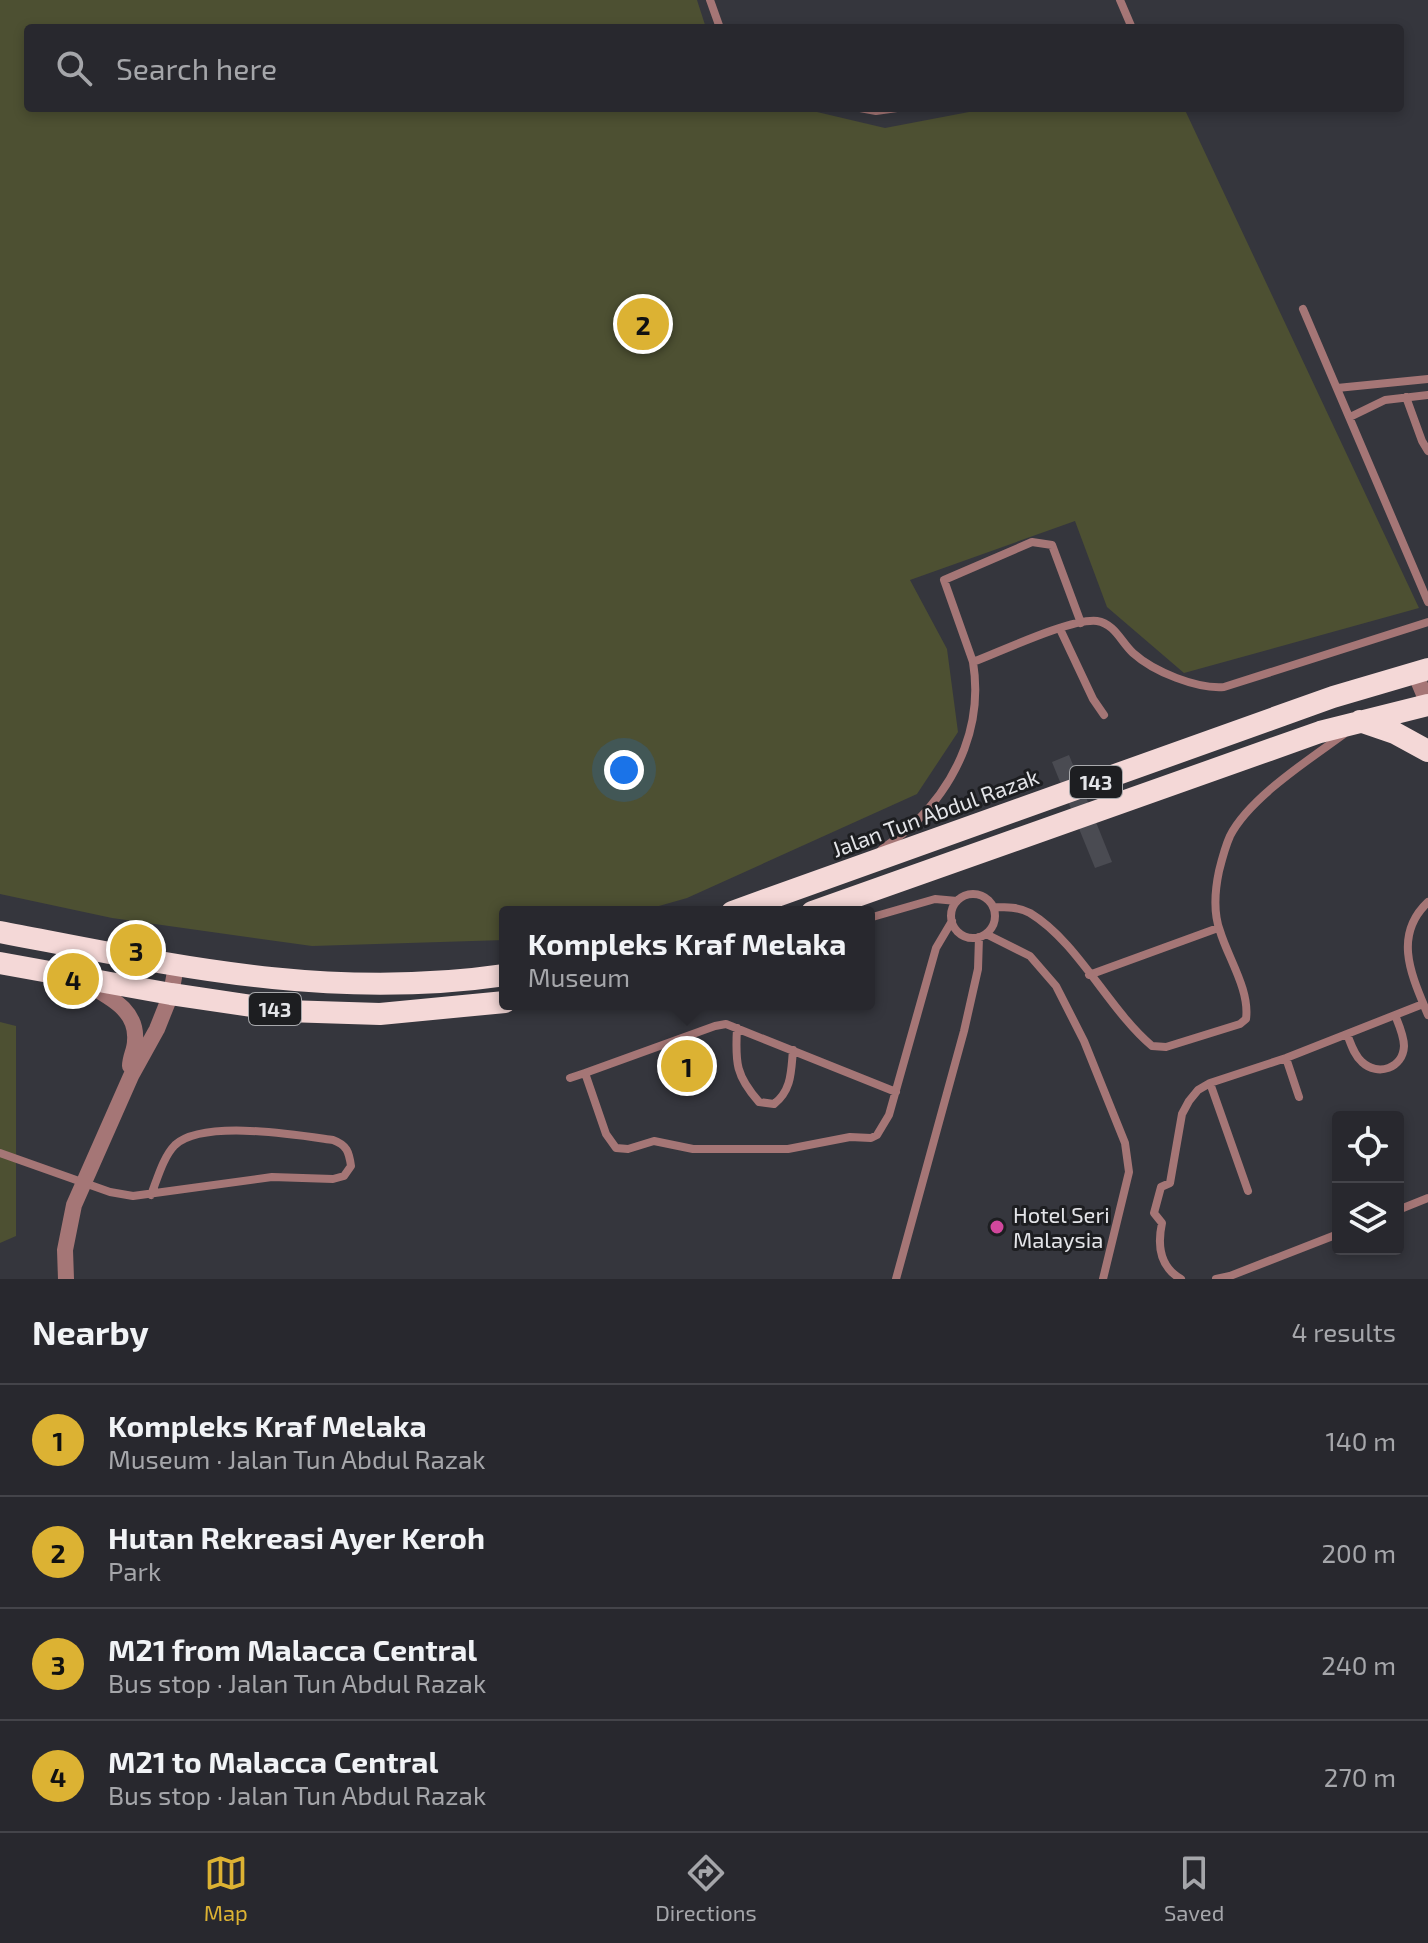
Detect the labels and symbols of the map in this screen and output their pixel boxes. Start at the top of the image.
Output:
pin: 2 [617,294,669,354]
your location [604,750,644,790]
street label: Jalan Tun Abdul Razak [828,762,1042,862]
road number: 143 [1070,766,1122,798]
pin: 3 [110,920,162,980]
pin: 4 [47,949,99,1009]
road number: 143 [249,993,301,1025]
pin: 1 [661,1036,713,1096]
place label: Hotel Seri Malaysia [1013,1201,1110,1252]
marker: Hotel Seri Malaysia [988,1218,1006,1236]

